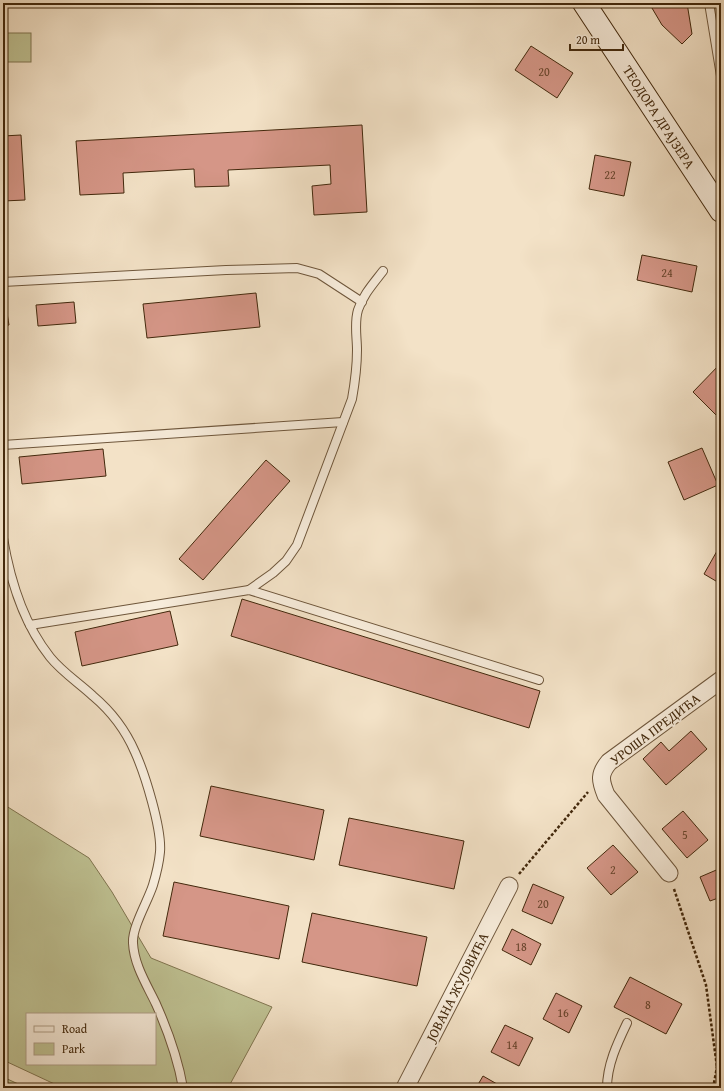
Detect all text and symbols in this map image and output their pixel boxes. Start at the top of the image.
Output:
scale bar [570,26,623,52]
text: 20 m [576,31,600,48]
street label: ТЕОДОРА ДРАЈЗЕРА [618,61,700,173]
house number: 20 [538,63,550,80]
house number: 22 [604,166,616,183]
house number: 24 [661,264,673,281]
street label: УРОША ПРЕДИЋА [606,688,705,770]
house number: 5 [682,826,688,843]
house number: 2 [610,861,616,878]
house number: 20 [537,895,549,912]
street label: ЈОВАНА ЖУЈОВИЋА [420,928,493,1047]
house number: 18 [515,938,527,955]
house number: 8 [645,996,651,1013]
house number: 16 [557,1004,569,1021]
legend [26,1013,156,1065]
text: Road [62,1020,88,1037]
house number: 14 [506,1036,518,1053]
text: Park [62,1040,86,1057]

